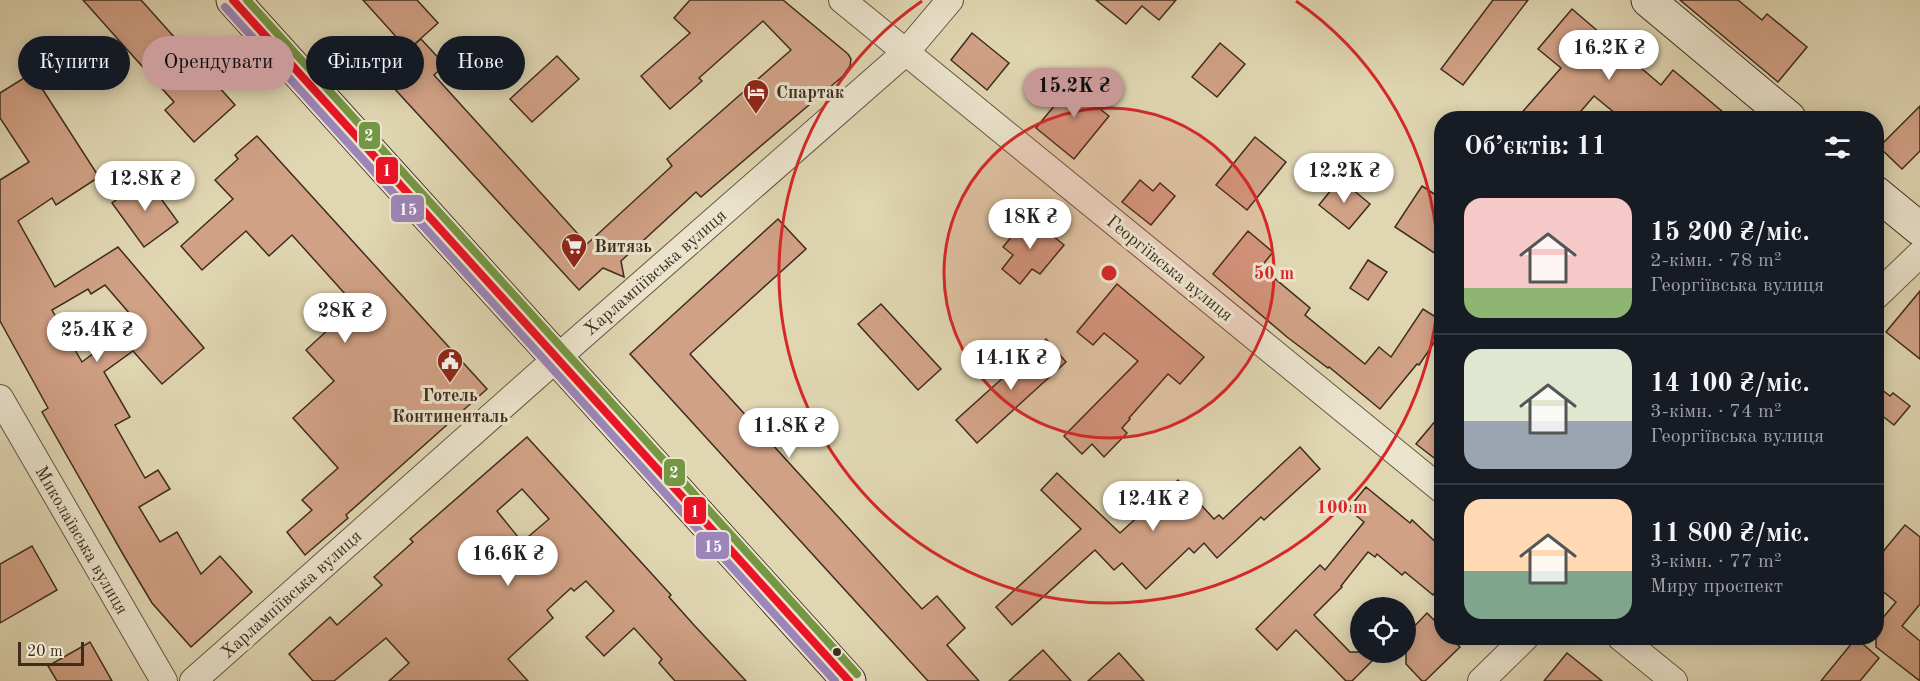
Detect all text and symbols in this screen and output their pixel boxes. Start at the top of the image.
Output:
pin: 16.2K ₴ [1554,30,1664,81]
chip: Купити [18,36,130,90]
chip: Орендувати [142,36,294,90]
chip: Фільтри [306,36,424,90]
chip: Нове [436,36,525,90]
text: 16.2K ₴ [1573,39,1645,59]
pin: 15.2K ₴ [1019,68,1129,119]
hotel icon: Спартак [741,77,771,115]
text: 15.2K ₴ [1038,77,1110,97]
place label: Спартак [776,84,845,102]
line badge: 2 [358,121,381,150]
text: 2 [364,129,374,145]
icon: filters [1821,131,1854,164]
text: Об’єктів: 11 [1464,134,1606,160]
pin: 12.2K ₴ [1289,153,1399,204]
line badge: 1 [375,156,399,185]
pin: 12.8K ₴ [90,161,200,212]
text: 12.2K ₴ [1308,162,1380,182]
text: 1 [382,164,392,180]
text: 12.8K ₴ [109,170,181,190]
line badge: 15 [390,194,425,223]
pin: 18K ₴ [988,199,1072,250]
text: 15 [399,203,417,219]
street label: Харлампіївська вулиця [581,206,730,339]
text: 18K ₴ [1002,208,1058,228]
street label: Георгіївська вулиця [1103,212,1236,325]
text: 15 200 ₴/міс. [1650,220,1810,246]
icon: home [1512,222,1584,294]
supermarket icon: Витязь [559,231,589,269]
place label: Витязь [594,238,652,256]
text: 2-кімн. · 78 m² [1650,251,1782,271]
centre of rings [1099,263,1119,283]
text: 50 m [1254,265,1294,283]
text: Георгіївська вулиця [1650,276,1824,296]
pin: 28K ₴ [303,293,387,344]
text: 28K ₴ [317,302,373,322]
pin: 25.4K ₴ [42,312,152,363]
text: 25.4K ₴ [61,321,133,341]
pin: 14.1K ₴ [956,340,1066,391]
public building icon: Готель Континенталь [435,346,465,384]
text: 14.1K ₴ [975,349,1047,369]
text: 14 100 ₴/міс. [1650,371,1810,397]
icon: home [1512,373,1584,445]
place label: Готель Континенталь [392,387,508,426]
text: 3-кімн. · 74 m² [1650,402,1782,422]
pin: 11.8K ₴ [734,408,844,459]
text: 11.8K ₴ [753,417,825,437]
text: Георгіївська вулиця [1650,427,1824,447]
line badge: 2 [663,458,686,487]
street label: Миколаївська вулиця [31,463,131,618]
text: 2 [669,466,679,482]
pin: 12.4K ₴ [1098,481,1208,532]
text: 12.4K ₴ [1117,490,1189,510]
line badge: 1 [683,496,707,525]
text: 100 m [1317,499,1367,517]
text: 1 [690,505,700,521]
text: 11 800 ₴/міс. [1650,521,1810,547]
icon: home [1512,523,1584,595]
street label: Харлампіївська вулиця [218,527,365,662]
line badge: 15 [695,531,730,560]
pin: 16.6K ₴ [453,536,563,587]
text: 15 [704,540,722,556]
text: 16.6K ₴ [472,545,544,565]
text: 3-кімн. · 77 m² [1650,552,1782,572]
text: Миру проспект [1650,577,1783,597]
map controls [1350,597,1416,663]
button: locate [1350,597,1416,663]
scale bar [18,639,84,666]
text: 20 m [27,644,63,660]
unlabelled marker [831,646,843,658]

